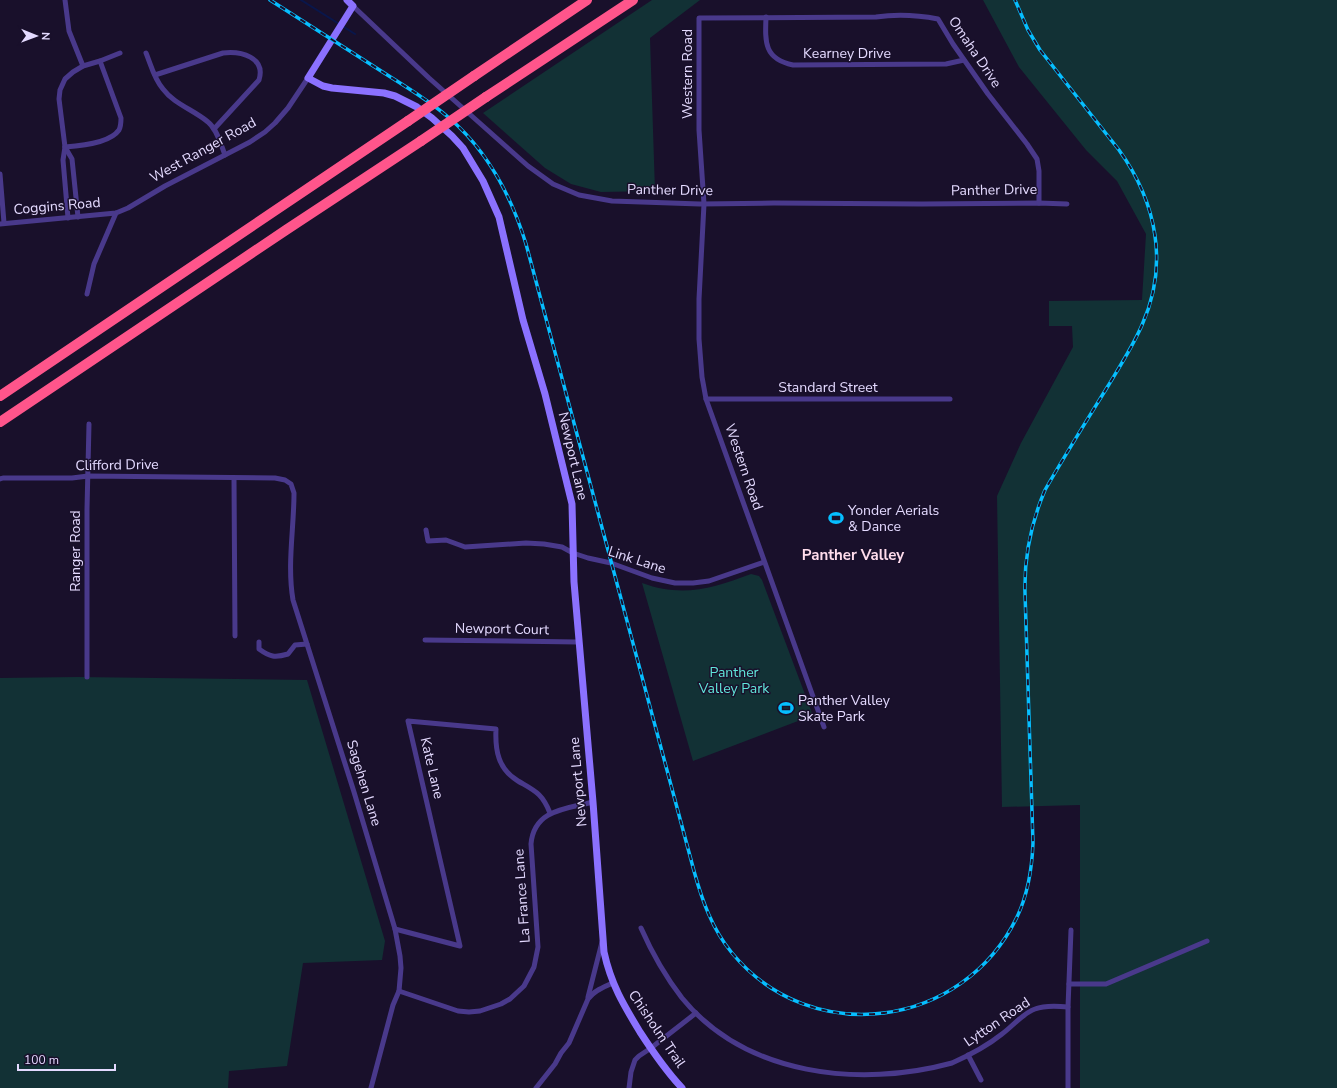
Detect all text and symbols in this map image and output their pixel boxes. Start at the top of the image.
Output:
street label: Omaha Drive [944,13,1006,91]
north arrow [16,16,56,56]
street label: Western Road [678,29,697,119]
text: N [38,32,53,40]
street label: Kearney Drive [803,44,891,63]
street label: West Ranger Road [146,113,260,187]
street label: Panther Drive [627,180,713,200]
street label: Panther Drive [951,180,1037,200]
street label: Coggins Road [13,193,101,219]
street label: Standard Street [778,378,878,397]
street label: Newport Lane [554,410,592,502]
street label: Western Road [720,421,768,513]
street label: Clifford Drive [75,455,159,475]
place label: Yonder Aerials & Dance [847,501,940,536]
sports icon: Yonder Aerials & Dance [827,509,845,527]
street label: Ranger Road [66,510,85,592]
street label: Link Lane [606,542,668,578]
district label: Panther Valley [802,545,904,565]
street label: Newport Court [455,619,549,639]
park label: Panther Valley Park [698,663,770,698]
place label: Panther Valley Skate Park [798,691,891,726]
sports icon: Panther Valley Skate Park [777,699,795,717]
street label: Kate Lane [416,735,448,801]
street label: Newport Lane [565,736,591,828]
street label: Sagehen Lane [342,738,386,828]
street label: La France Lane [509,848,535,944]
street label: Chisholm Trail [624,986,690,1072]
street label: Lytton Road [960,993,1034,1051]
scale bar [18,1046,115,1072]
text: 100 m [24,1052,59,1068]

